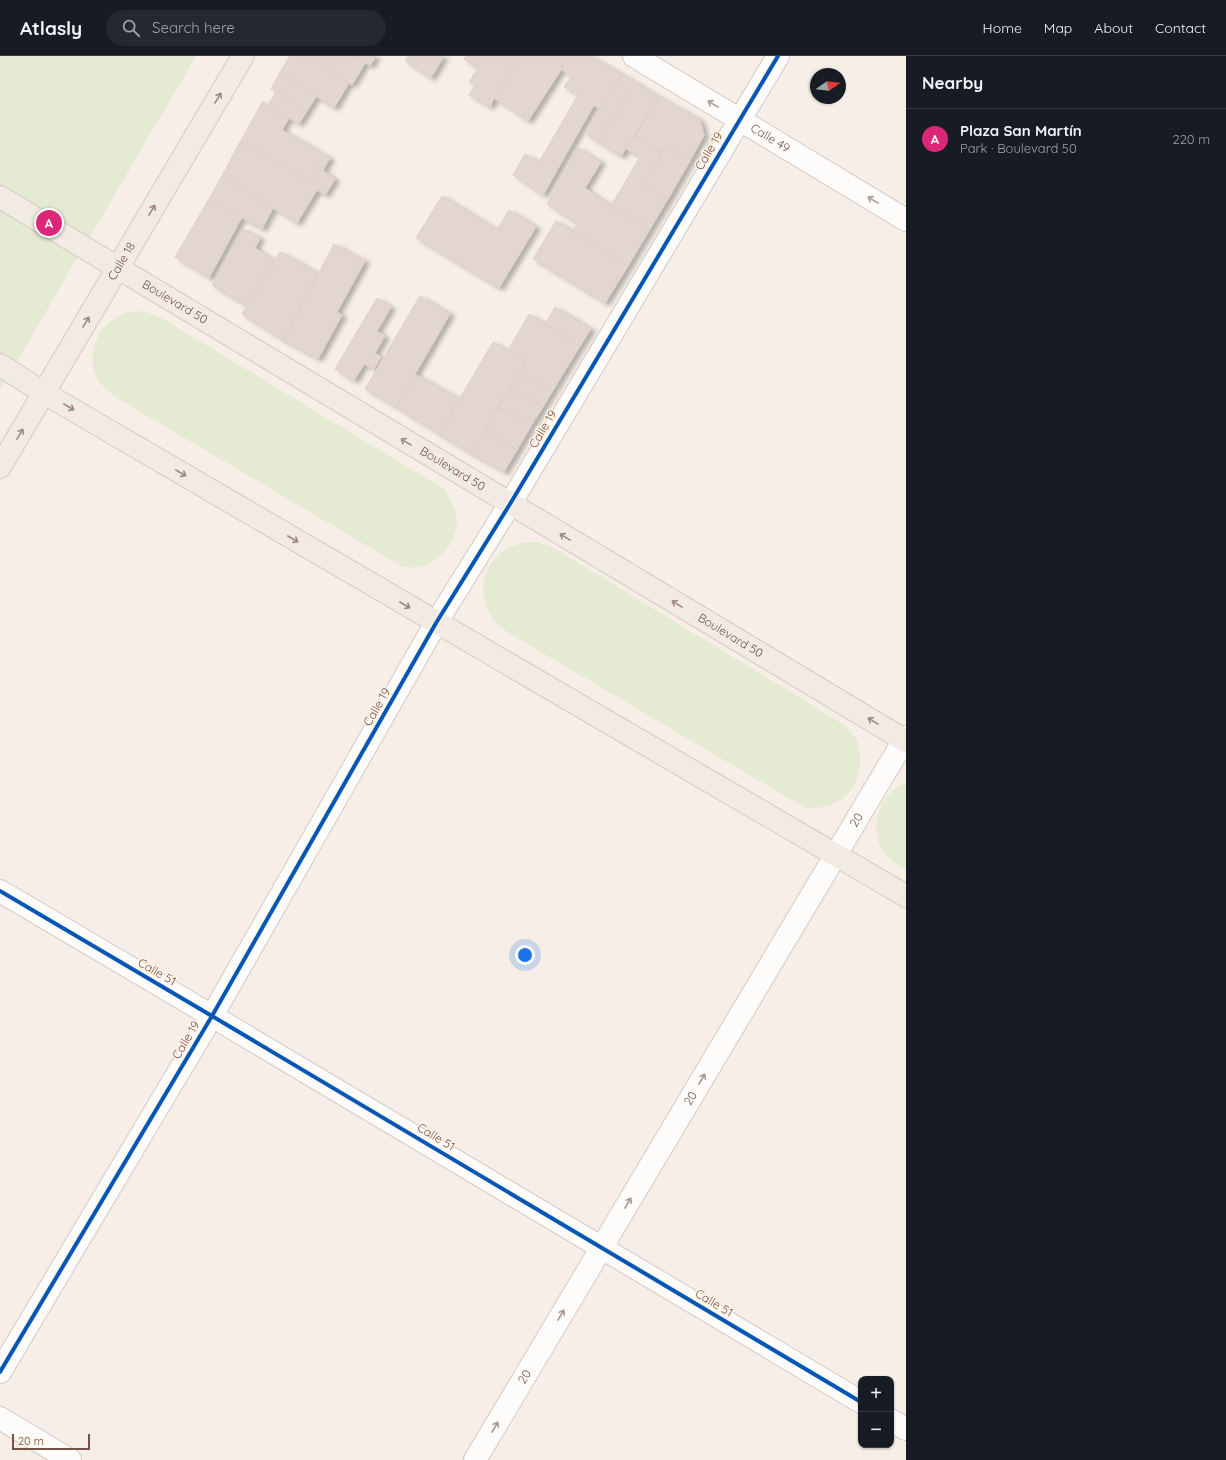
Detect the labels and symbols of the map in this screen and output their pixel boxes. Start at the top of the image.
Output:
north arrow [810,68,846,104]
one-way arrow [215,92,223,104]
one-way arrow [707,99,719,107]
street label: Calle 49 [748,120,793,155]
street label: Calle 19 [691,129,726,172]
one-way arrow [868,196,879,204]
one-way arrow [148,205,156,216]
pin: A [36,208,62,238]
street label: Calle 18 [104,239,138,283]
street label: Boulevard 50 [140,276,211,327]
one-way arrow [82,316,90,328]
one-way arrow [63,404,75,412]
street label: Calle 19 [525,407,560,450]
one-way arrow [16,428,24,440]
one-way arrow [400,437,412,445]
street label: Boulevard 50 [418,443,488,494]
one-way arrow [175,469,186,477]
one-way arrow [559,533,571,541]
one-way arrow [287,535,299,543]
one-way arrow [671,600,683,608]
one-way arrow [399,601,411,609]
street label: Boulevard 50 [695,610,766,661]
street label: Calle 19 [360,685,394,729]
one-way arrow [867,717,879,725]
street label: 20 [846,810,866,830]
your location [515,945,535,965]
street label: Calle 51 [136,955,179,988]
street label: Calle 19 [168,1018,203,1061]
one-way arrow [698,1073,706,1085]
street label: 20 [680,1088,700,1108]
street label: Calle 51 [415,1119,458,1154]
one-way arrow [624,1198,632,1209]
street label: Calle 51 [693,1285,736,1320]
one-way arrow [558,1309,566,1321]
street label: 20 [514,1367,534,1386]
one-way arrow [491,1421,499,1433]
scale bar [12,1432,90,1451]

